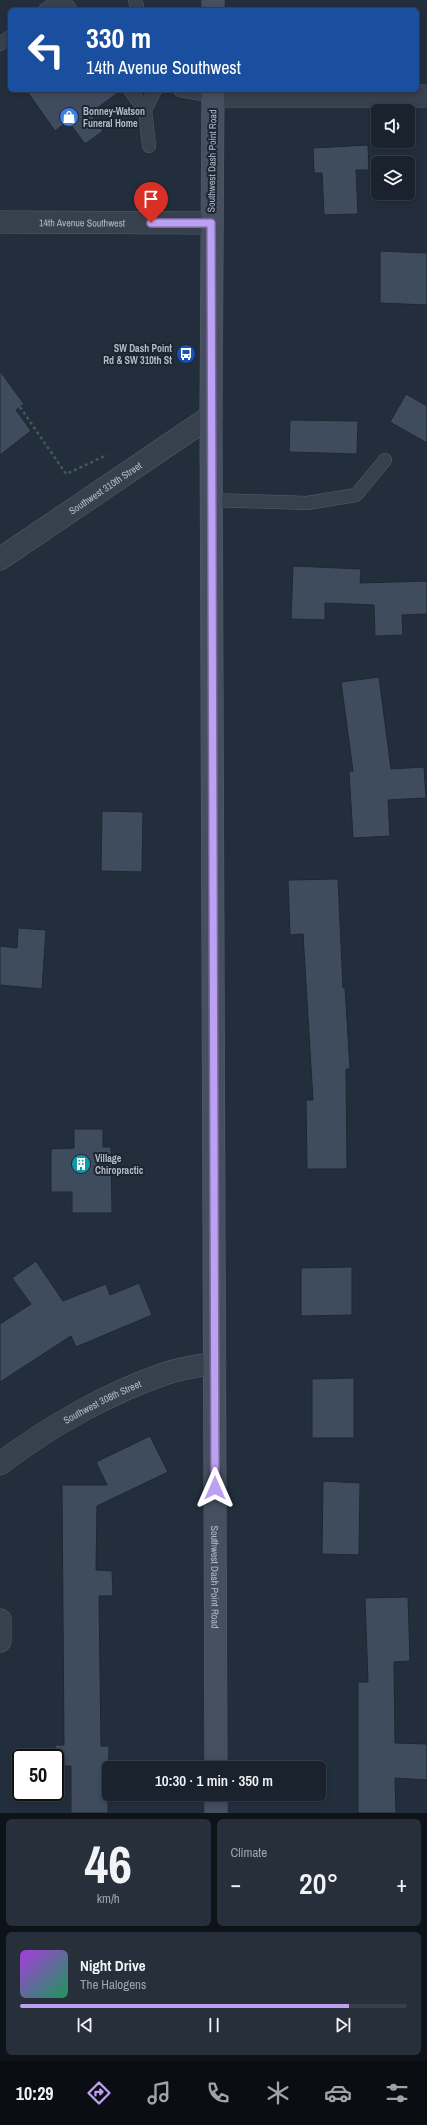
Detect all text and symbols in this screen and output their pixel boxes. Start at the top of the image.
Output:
text: 330 m [86,19,151,57]
icon: left [20,24,72,76]
text: 14th Avenue Southwest [86,55,241,80]
map controls [371,104,415,200]
button: sound [371,104,415,148]
place label: Bonney-Watson Funeral Home [83,105,145,130]
shop icon: Bonney-Watson Funeral Home [58,106,80,128]
street label: Southwest Dash Point Road [205,109,219,213]
button: layers [371,156,415,200]
pin [134,182,168,223]
icon: arrive [140,188,162,210]
street label: 14th Avenue Southwest [39,216,126,229]
place label: SW Dash Point Rd & SW 310th St [103,342,172,367]
bus stop icon: SW Dash Point Rd & SW 310th St [175,343,197,365]
street label: Southwest 310th Street [66,458,145,517]
place label: Village Chiropractic [95,1152,144,1177]
building icon: Village Chiropractic [70,1153,92,1175]
street label: Southwest 308th Street [61,1377,144,1427]
position arrow [194,1467,236,1509]
street label: Southwest Dash Point Road [209,1525,222,1629]
speed limit sign: 50 [12,1749,64,1801]
text: 10:30 · 1 min · 350 m [155,1770,273,1791]
text: 46 [85,1829,132,1899]
text: Climate [231,1844,267,1861]
text: 20° [299,1863,338,1903]
text: − [231,1869,241,1899]
text: + [396,1869,407,1899]
text: km/h [97,1890,120,1907]
text: Night Drive [80,1955,146,1976]
text: The Halogens [80,1976,146,1993]
icon: previous [74,2014,96,2036]
icon: pause [203,2014,225,2036]
icon: next [332,2014,354,2036]
icon: directions [85,2079,113,2107]
icon: music [145,2079,173,2107]
icon: phone [204,2079,232,2107]
icon: climate [264,2079,292,2107]
icon: car [324,2079,352,2107]
icon: filters [383,2079,411,2107]
text: 10:29 [16,2081,54,2106]

